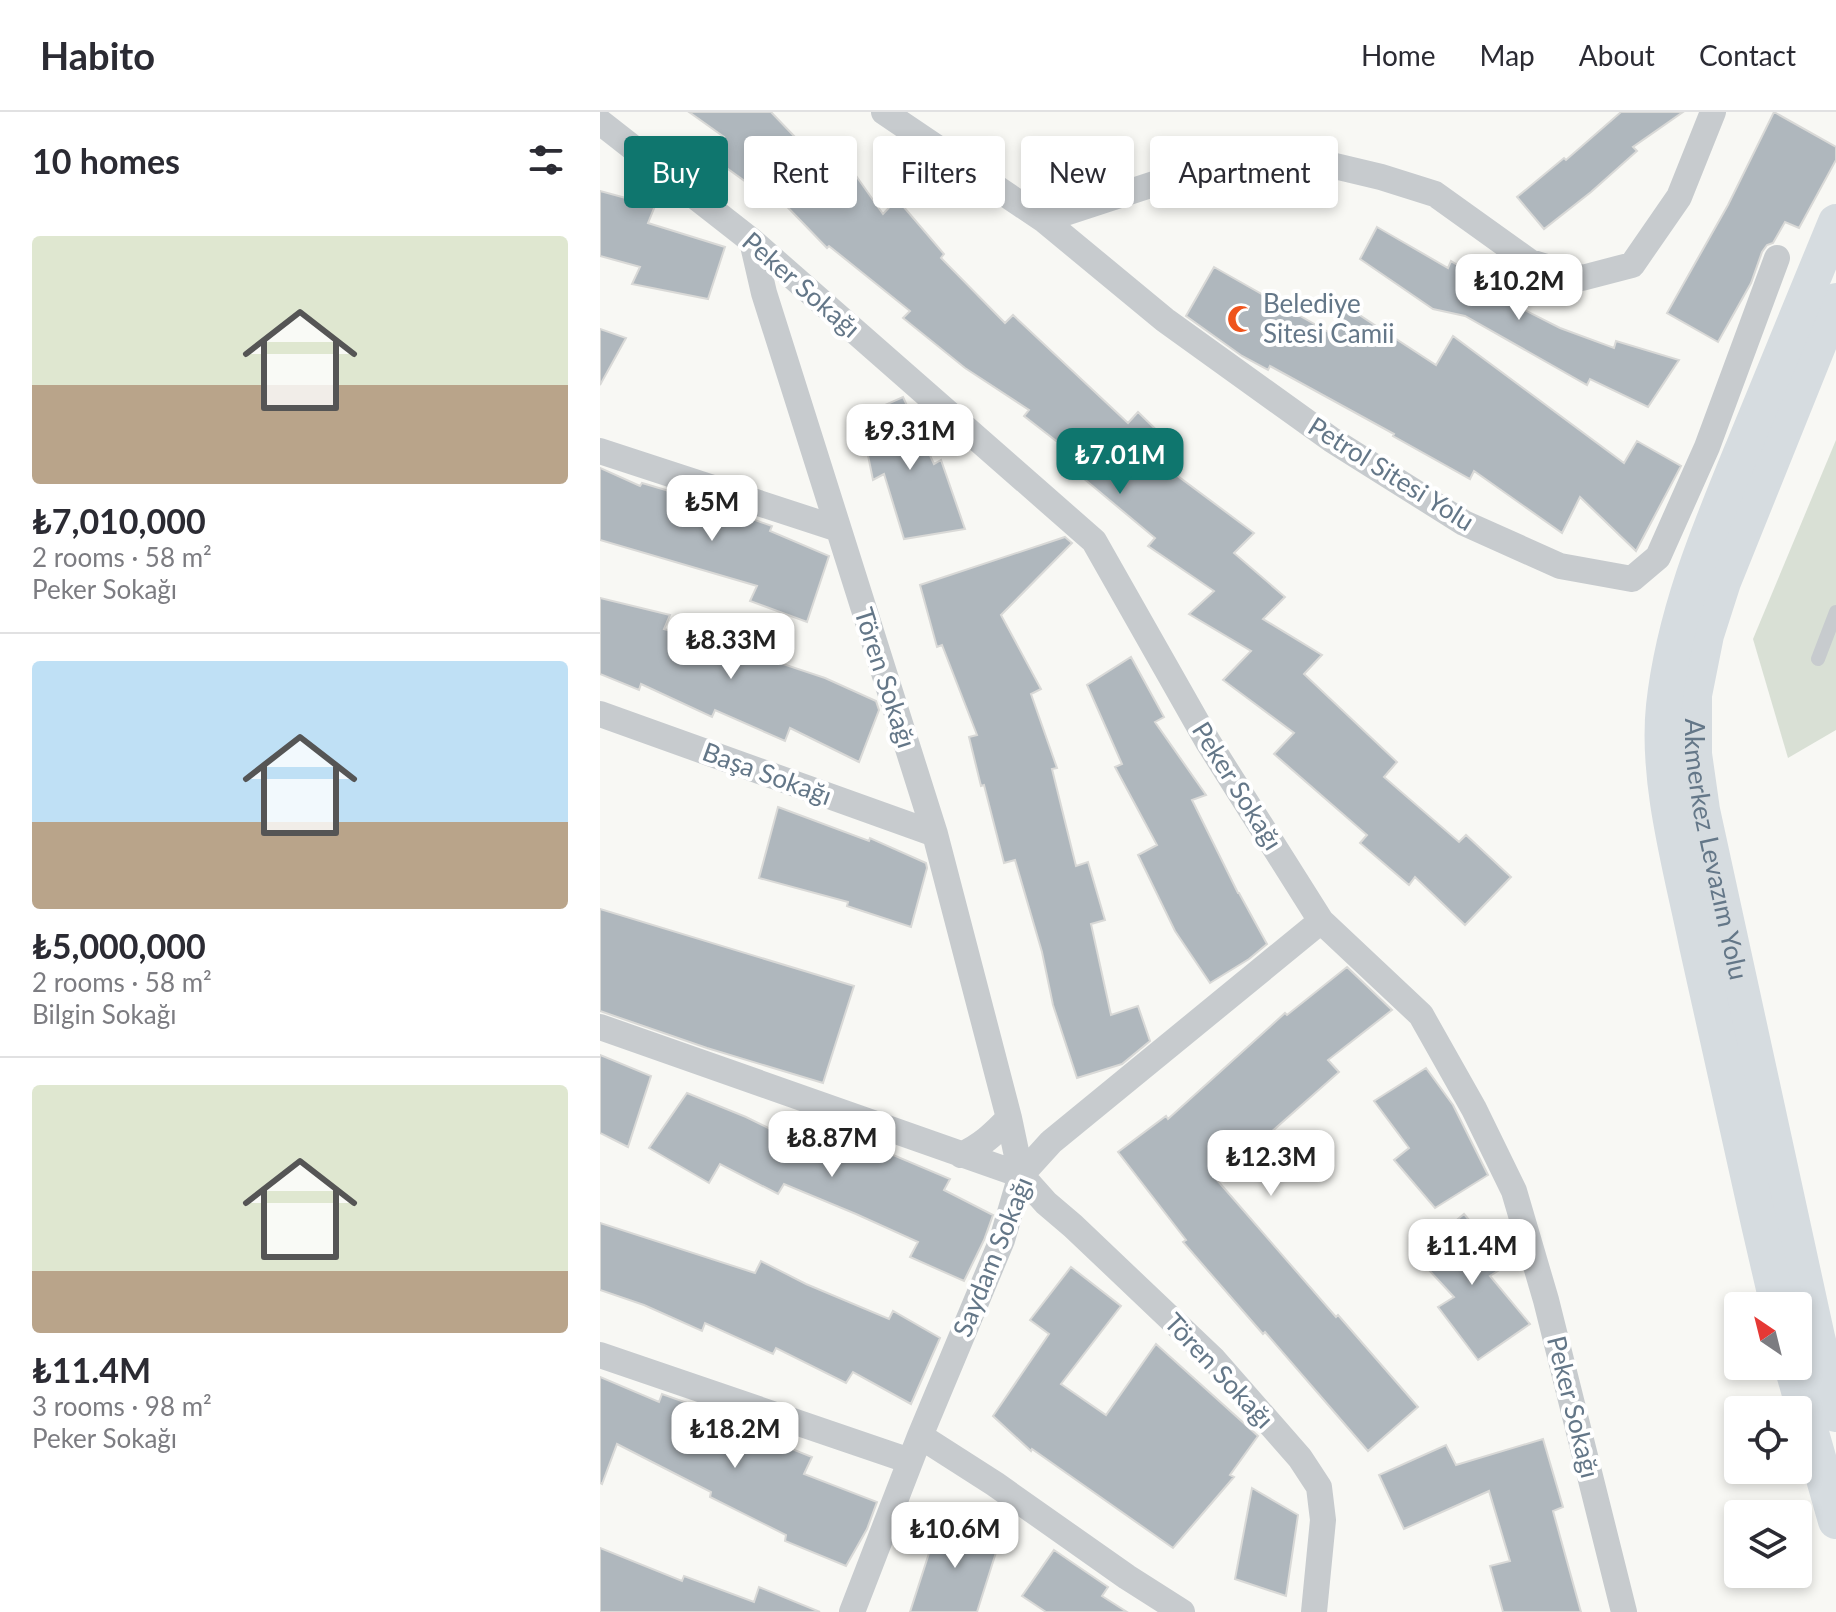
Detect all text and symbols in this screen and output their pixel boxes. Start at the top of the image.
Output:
text: Habito [40,32,155,78]
text: Home [1361,38,1436,72]
text: Map [1480,38,1535,72]
text: About [1579,38,1655,72]
text: Contact [1699,38,1796,72]
chip: Buy [624,136,728,208]
chip: Rent [744,136,857,208]
chip: Filters [873,136,1005,208]
chip: New [1021,136,1134,208]
chip: Apartment [1150,136,1338,208]
icon: filters [524,138,568,182]
text: 10 homes [32,140,180,181]
street label: Peker Sokağı [736,225,867,344]
pin: ₺10.2M [1454,254,1584,322]
text: ₺10.2M [1473,264,1565,296]
place label: Belediye Sitesi Camii [1263,287,1395,349]
icon: home [228,288,372,432]
mosque icon: Belediye Sitesi Camii [1226,304,1256,334]
pin: ₺9.31M [845,404,975,472]
street label: Petrol Sitesi Yolu [1303,409,1480,537]
text: ₺9.31M [864,414,956,446]
pin: ₺7.01M [1055,428,1185,496]
text: ₺7.01M [1074,438,1166,470]
pin: ₺5M [673,475,751,543]
text: ₺5M [685,485,739,517]
text: ₺7,010,000 [32,500,206,541]
text: 2 rooms · 58 m² [32,541,212,573]
text: Peker Sokağı [32,573,177,605]
street label: Tören Sokağı [848,603,924,752]
pin: ₺8.33M [666,613,796,681]
text: ₺8.33M [685,623,777,655]
icon: home [228,713,372,857]
street label: Peker Sokağı [1186,715,1290,855]
street label: Akmerkez Levazım Yolu [1678,718,1756,983]
street label: Başa Sokağı [698,735,836,811]
text: ₺5,000,000 [32,925,206,966]
text: 2 rooms · 58 m² [32,966,212,998]
text: Bilgin Sokağı [32,998,177,1030]
pin: ₺8.87M [767,1111,897,1179]
text: ₺8.87M [786,1121,878,1153]
pin: ₺12.3M [1206,1130,1336,1198]
icon: home [228,1137,372,1281]
text: ₺12.3M [1225,1140,1317,1172]
street label: Saydam Sokağı [945,1172,1039,1341]
pin: ₺11.4M [1407,1219,1537,1287]
text: ₺11.4M [1426,1229,1518,1261]
north arrow [1724,1292,1812,1380]
map controls [1724,1292,1812,1588]
street label: Tören Sokağı [1158,1306,1281,1434]
street label: Peker Sokağı [1541,1332,1607,1481]
text: ₺11.4M [32,1349,151,1390]
text: 3 rooms · 98 m² [32,1390,212,1422]
button: locate [1724,1396,1812,1484]
pin: ₺18.2M [670,1402,800,1470]
text: ₺18.2M [689,1412,781,1444]
text: Peker Sokağı [32,1422,177,1454]
button: layers [1724,1500,1812,1588]
pin: ₺10.6M [890,1502,1020,1570]
text: ₺10.6M [909,1512,1001,1544]

